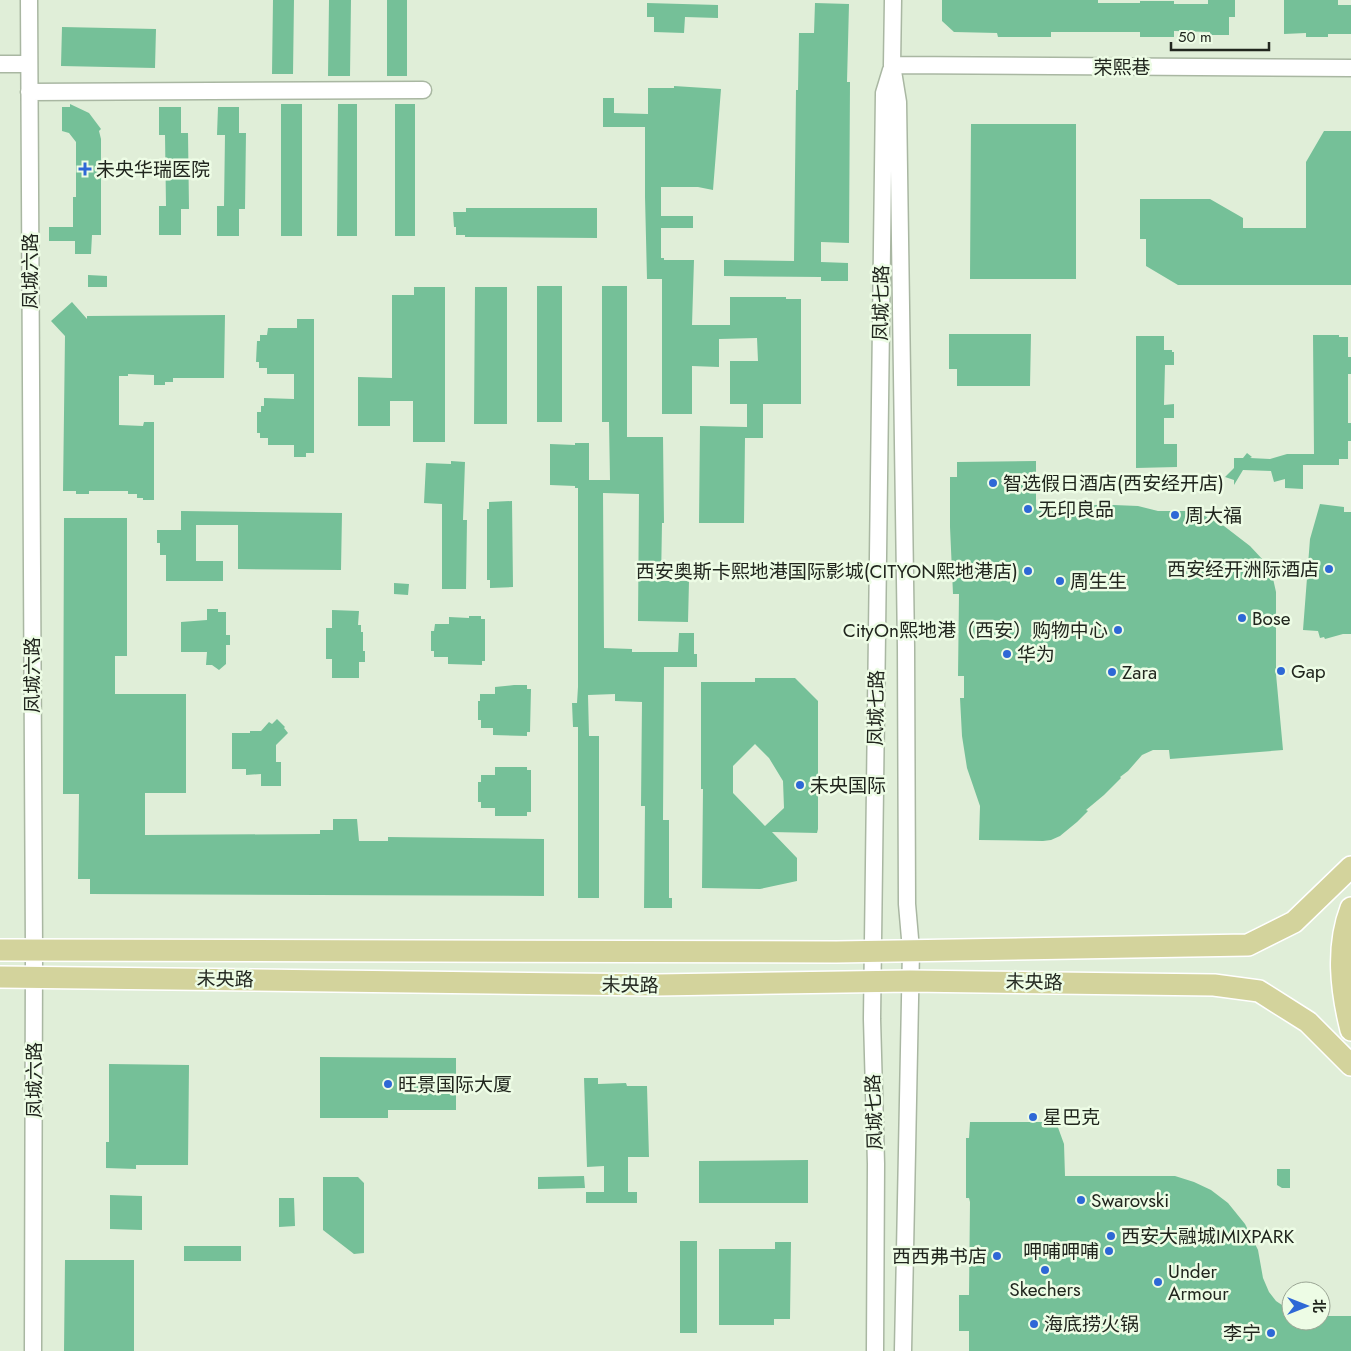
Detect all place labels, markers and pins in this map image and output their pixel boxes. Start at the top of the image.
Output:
place label: 未央华瑞医院 [96,156,210,183]
marker: 未央华瑞医院 [78,162,92,176]
place label: 智选假日酒店(西安经开店) [1003,470,1224,497]
marker: 智选假日酒店(西安经开店) [987,477,999,489]
place label: 无印良品 [1038,496,1114,523]
place label: 周大福 [1185,502,1242,529]
marker: 无印良品 [1022,503,1034,515]
marker: 周大福 [1169,509,1181,521]
place label: 西安经开洲际酒店 [1167,556,1319,583]
place label: 西安奥斯卡熙地港国际影城(CITYON熙地港店) [636,558,1018,585]
marker: 西安经开洲际酒店 [1323,563,1335,575]
marker: 西安奥斯卡熙地港国际影城(CITYON熙地港店) [1022,565,1034,577]
place label: 周生生 [1070,568,1127,595]
marker: 周生生 [1054,575,1066,587]
place label: Bose [1252,605,1291,632]
marker: Bose [1236,612,1248,624]
place label: CityOn熙地港（西安）购物中心 [843,617,1108,644]
marker: CityOn熙地港（西安）购物中心 [1112,624,1124,636]
place label: 华为 [1017,641,1055,668]
marker: 华为 [1001,648,1013,660]
place label: Gap [1291,658,1326,685]
place label: Zara [1122,659,1157,686]
marker: Gap [1275,665,1287,677]
marker: Zara [1106,666,1118,678]
place label: 未央国际 [810,772,886,799]
marker: 未央国际 [794,779,806,791]
place label: 旺景国际大厦 [398,1071,512,1098]
marker: 旺景国际大厦 [382,1078,394,1090]
place label: 星巴克 [1043,1104,1100,1131]
marker: 星巴克 [1027,1111,1039,1123]
place label: Swarovski [1091,1187,1169,1214]
marker: Swarovski [1075,1194,1087,1206]
place label: 西安大融城IMIXPARK [1121,1223,1295,1250]
marker: 西安大融城IMIXPARK [1105,1230,1117,1242]
place label: 呷哺呷哺 [1023,1238,1099,1265]
place label: 西西弗书店 [892,1243,987,1270]
marker: 呷哺呷哺 [1103,1245,1115,1257]
marker: 西西弗书店 [991,1250,1003,1262]
place label: Under Armour [1168,1258,1229,1307]
marker: Skechers [1039,1264,1051,1276]
place label: Skechers [1009,1276,1081,1303]
marker: Under Armour [1152,1276,1164,1288]
place label: 海底捞火锅 [1044,1311,1139,1338]
marker: 海底捞火锅 [1028,1318,1040,1330]
place label: 李宁 [1223,1320,1261,1347]
marker: 李宁 [1265,1327,1277,1339]

